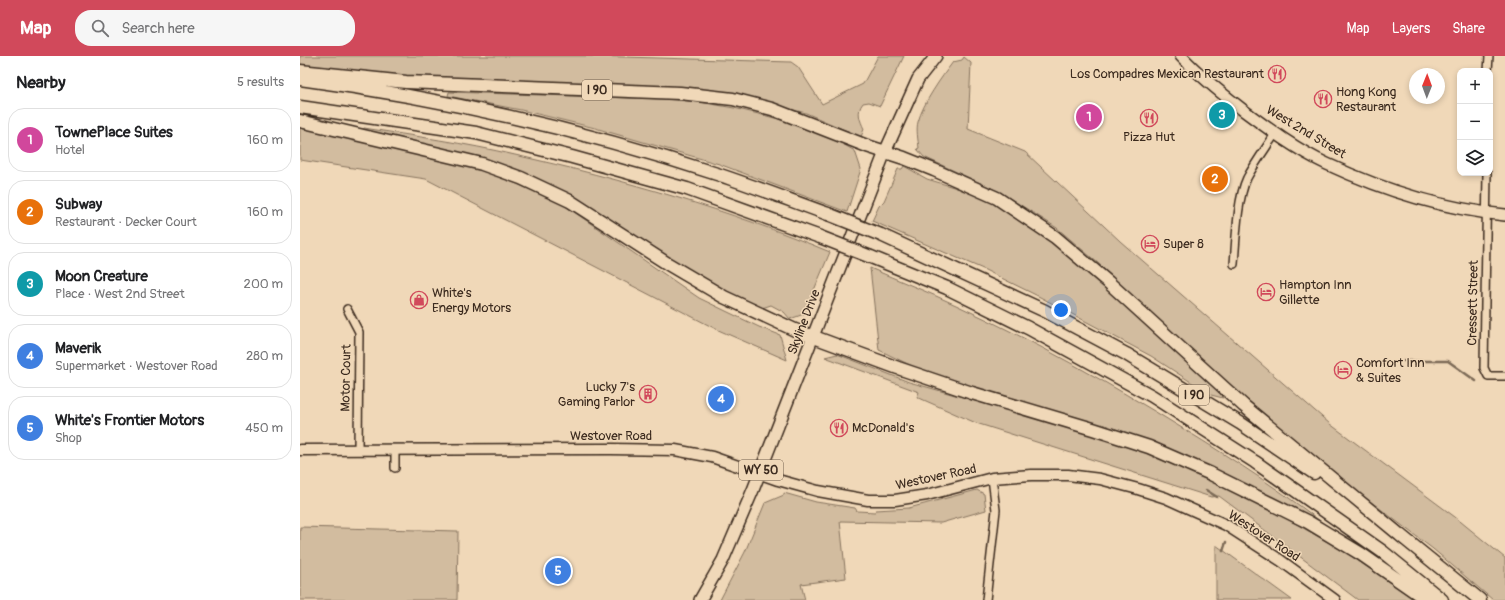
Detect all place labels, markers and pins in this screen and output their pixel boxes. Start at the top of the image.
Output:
restaurant icon: Los Compadres Mexican Restaurant [1267,64,1287,84]
place label: Los Compadres Mexican Restaurant [1070,66,1265,82]
place label: Hong Kong Restaurant [1336,84,1397,115]
restaurant icon: Hong Kong Restaurant [1313,89,1333,109]
pin: 3 [1209,100,1235,130]
pin: 1 [1076,102,1102,132]
restaurant icon: Pizza Hut [1139,108,1159,128]
place label: Pizza Hut [1123,129,1176,145]
pin: 2 [1202,164,1228,194]
hotel icon: Super 8 [1140,234,1160,254]
place label: Super 8 [1163,236,1204,252]
place label: Hampton Inn Gillette [1279,277,1352,308]
hotel icon: Hampton Inn Gillette [1256,282,1276,302]
place label: White's Energy Motors [432,285,511,316]
shop icon: White's Energy Motors [409,290,429,310]
place label: Comfort Inn & Suites [1356,355,1425,386]
hotel icon: Comfort Inn & Suites [1333,360,1353,380]
place label: Lucky 7's Gaming Parlor [558,379,635,410]
building icon: Lucky 7's Gaming Parlor [638,384,658,404]
pin: 4 [708,384,734,414]
restaurant icon: McDonald's [829,418,849,438]
place label: McDonald's [852,420,914,436]
pin: 5 [545,556,571,586]

